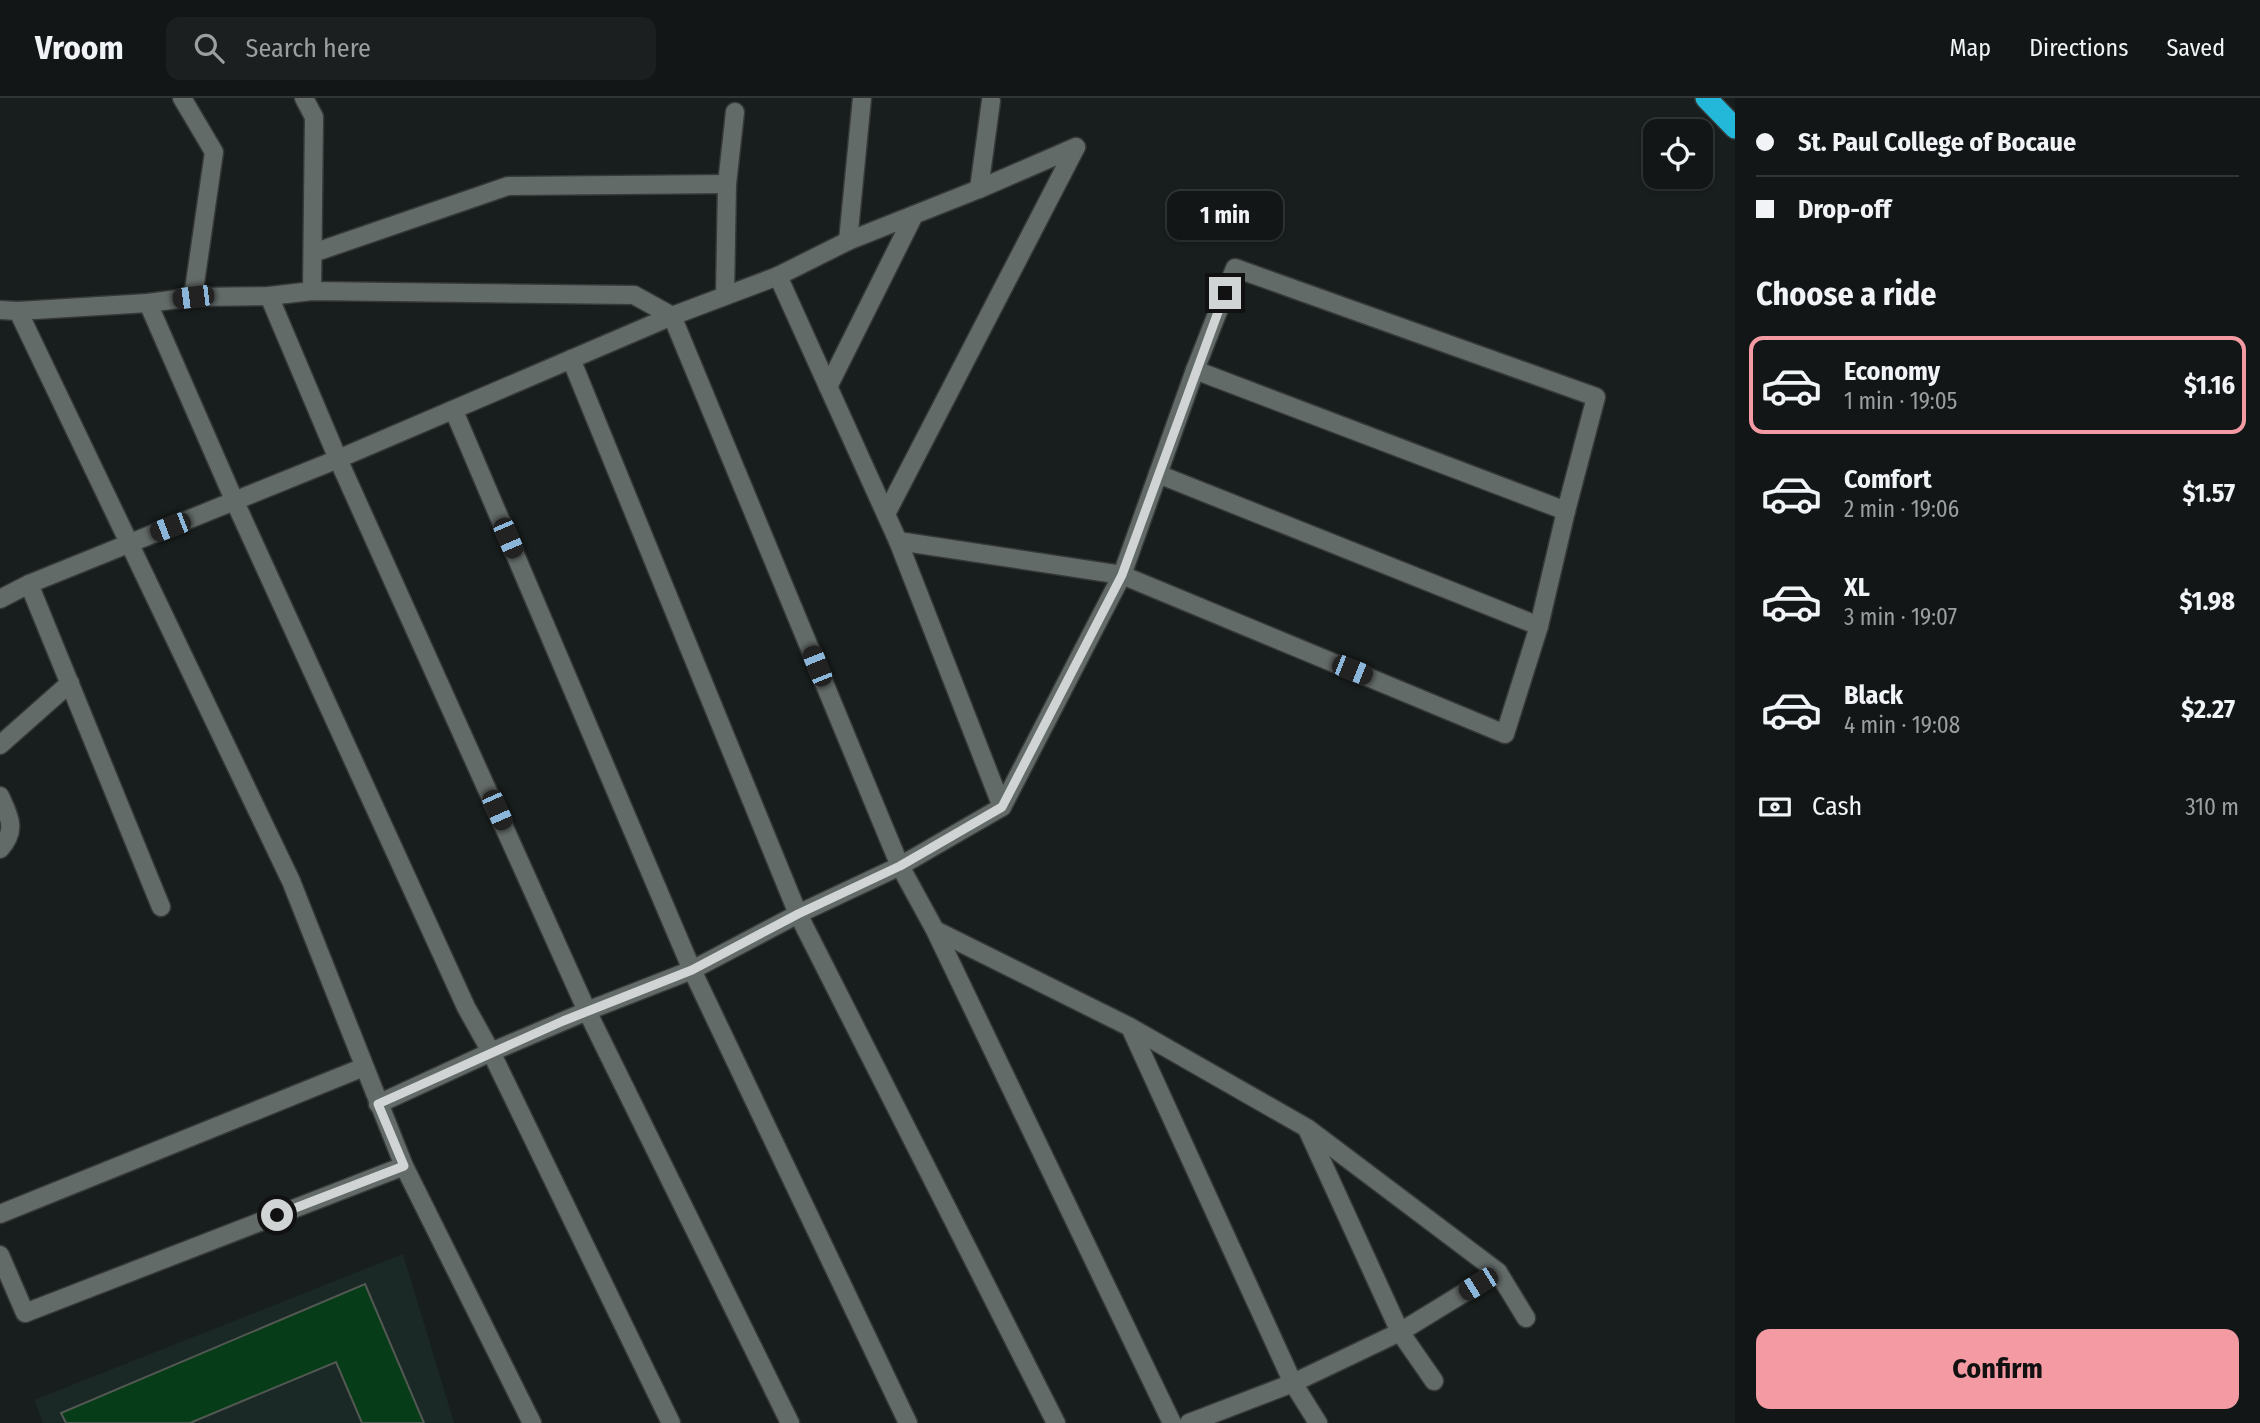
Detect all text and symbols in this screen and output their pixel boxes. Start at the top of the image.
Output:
search box [166,17,656,80]
text: Vroom [35,28,124,68]
icon: search [190,29,228,67]
text: Search here [246,33,371,64]
text: Map [1950,34,1991,62]
text: Directions [2029,34,2128,62]
text: Saved [2166,34,2225,62]
map controls [1643,119,1713,189]
button: locate [1643,119,1713,189]
text: St. Paul College of Bocaue [1798,127,2076,158]
callout: 1 min [1167,192,1283,240]
text: Drop-off [1798,194,1891,225]
text: 1 min [1200,201,1250,229]
text: Choose a ride [1756,275,1937,313]
route end [1209,277,1241,309]
car [171,284,216,310]
icon: car [1760,354,1823,417]
text: Economy [1844,356,1940,387]
text: $1.16 [2184,370,2235,401]
text: 1 min · 19:05 [1844,387,1957,415]
icon: car [1760,462,1823,525]
text: Comfort [1844,464,1932,495]
text: $1.57 [2183,478,2235,509]
text: 2 min · 19:06 [1844,495,1959,523]
car [147,510,194,544]
car [491,515,526,561]
icon: car [1760,570,1823,633]
text: XL [1844,572,1870,603]
text: $1.98 [2179,586,2235,617]
text: 3 min · 19:07 [1844,603,1957,631]
car [800,643,835,689]
car [1329,652,1376,688]
icon: car [1760,678,1823,741]
text: Black [1844,680,1903,711]
text: $2.27 [2181,694,2235,725]
text: 4 min · 19:08 [1844,711,1960,739]
car [479,787,516,833]
icon: cash [1756,788,1794,826]
text: Cash [1812,791,1862,822]
text: 310 m [2185,793,2239,821]
route start [261,1199,293,1231]
car [1455,1264,1502,1304]
button: Confirm [1756,1329,2239,1409]

